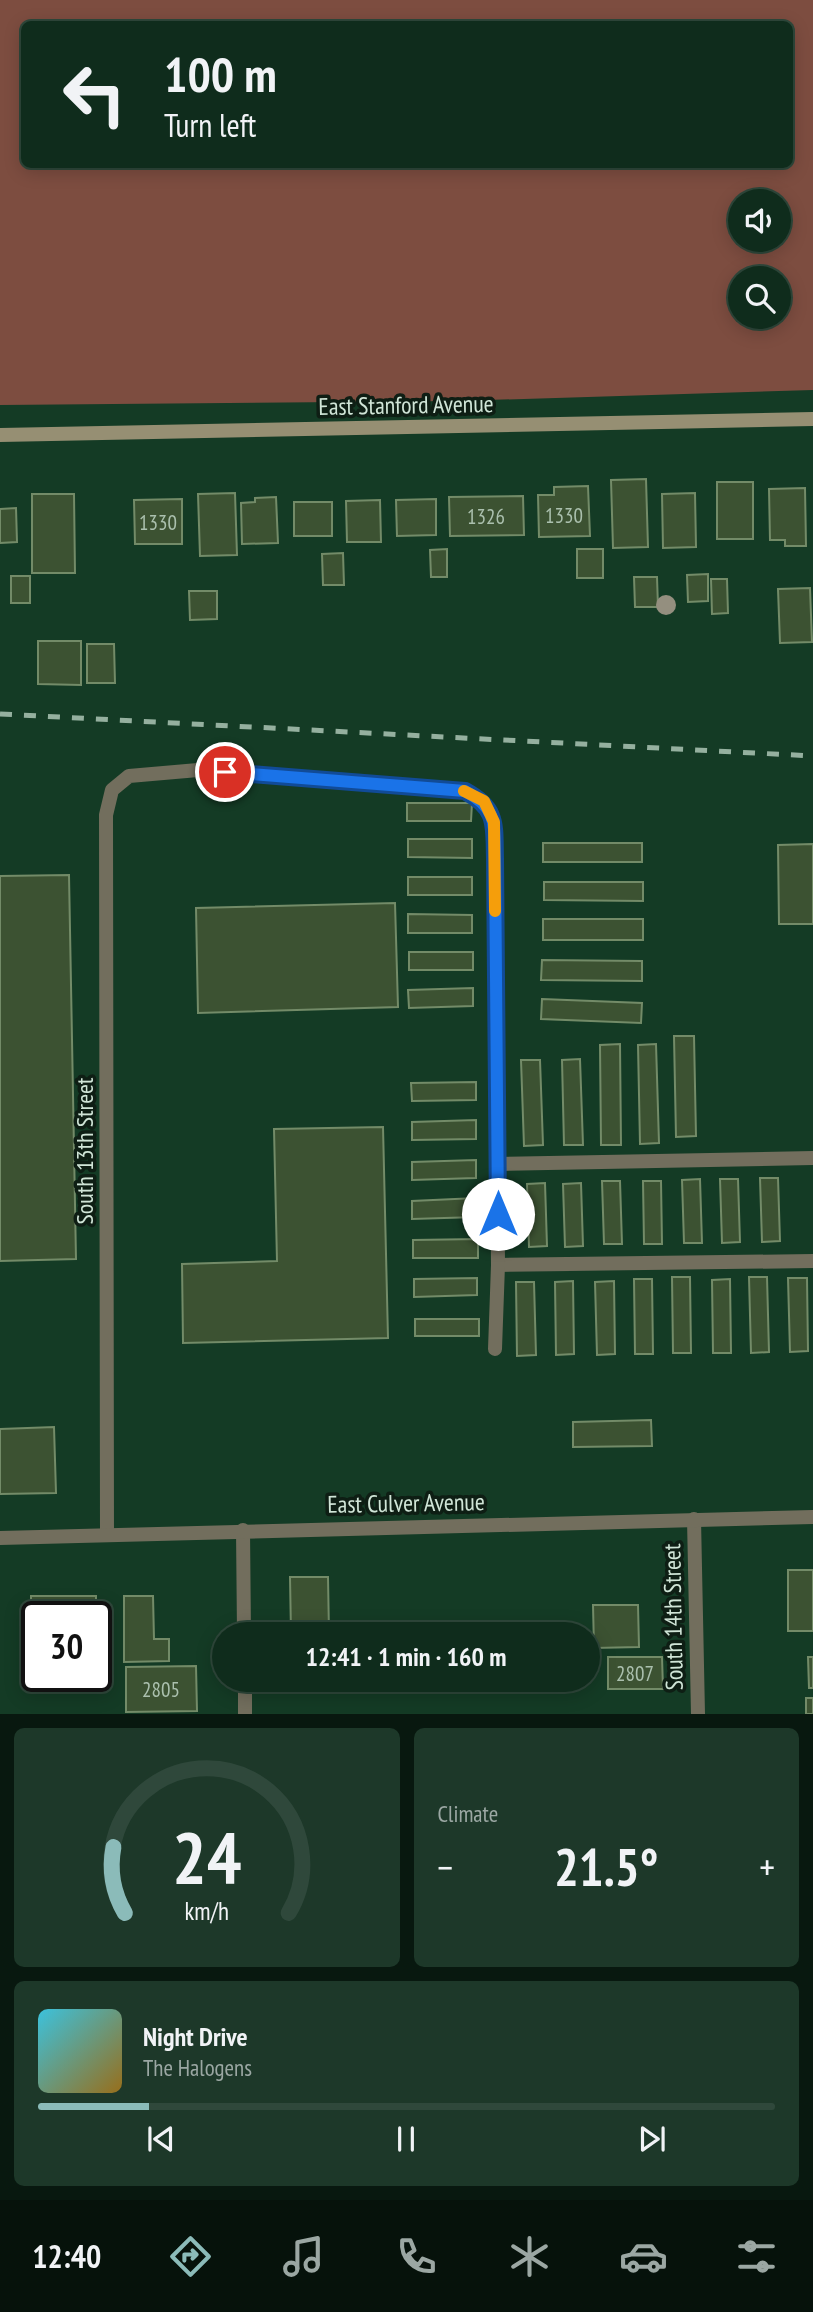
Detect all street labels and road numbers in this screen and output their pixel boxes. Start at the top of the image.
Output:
street label: East Stanford Avenue [318,388,494,422]
street label: South 13th Street [69,1077,100,1224]
street label: East Culver Avenue [327,1486,485,1520]
street label: South 14th Street [656,1543,690,1691]

